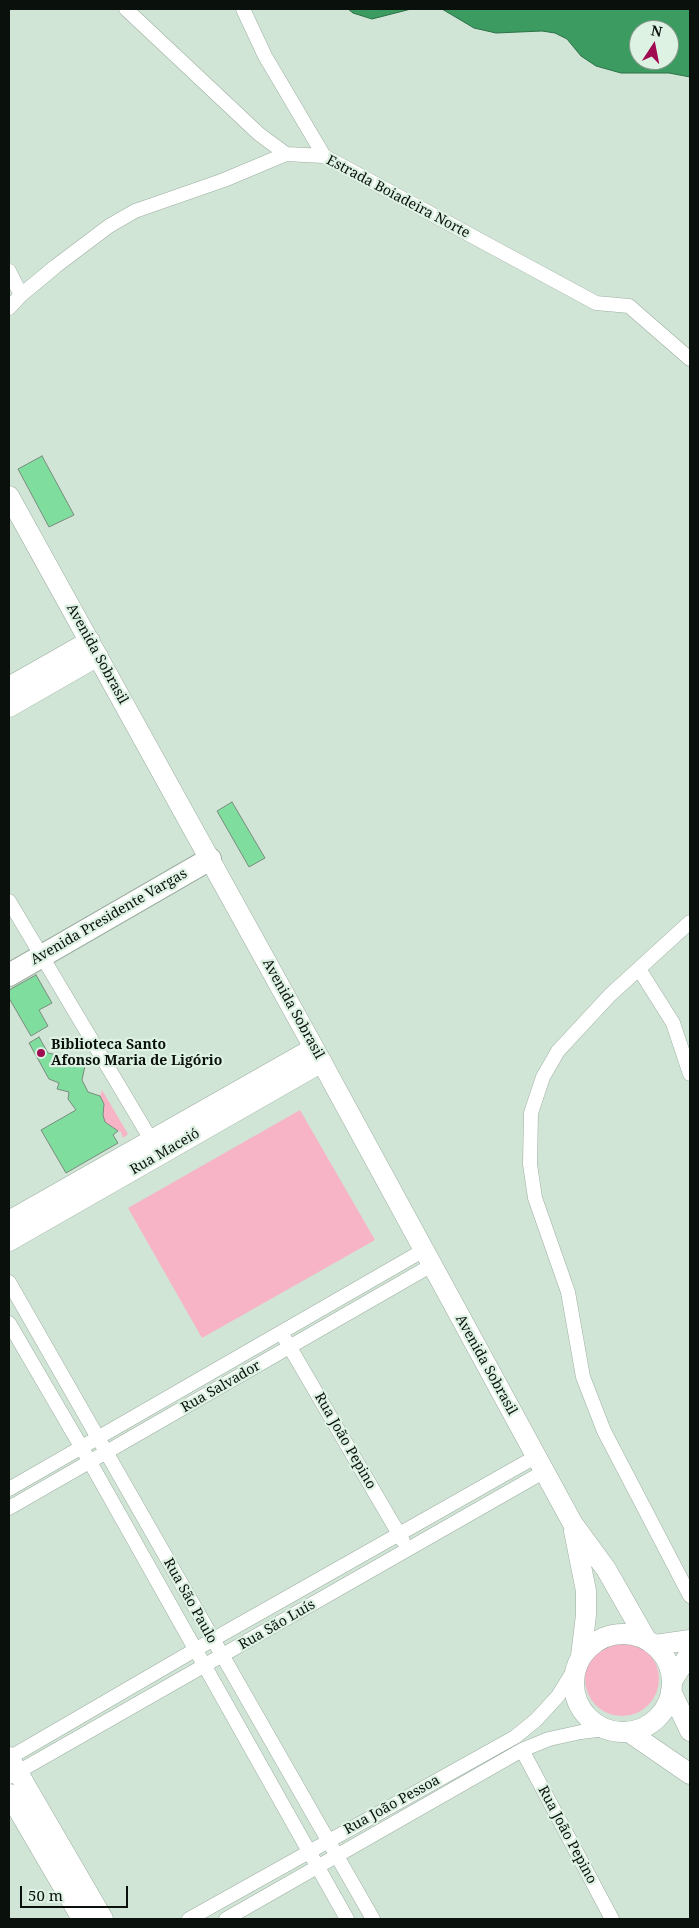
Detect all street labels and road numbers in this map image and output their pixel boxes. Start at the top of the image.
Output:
street label: Estrada Boiadeira Norte [323,152,473,242]
street label: Avenida Sobrasil [63,601,131,707]
street label: Avenida Presidente Vargas [28,865,190,969]
street label: Avenida Sobrasil [259,956,327,1062]
street label: Rua Maceió [127,1125,203,1179]
street label: Avenida Sobrasil [452,1312,520,1418]
street label: Rua Salvador [178,1358,264,1416]
street label: Rua João Pepino [311,1390,379,1492]
street label: Rua São Paulo [160,1556,220,1646]
street label: Rua São Luís [236,1596,318,1654]
street label: Rua João Pessoa [341,1772,443,1838]
street label: Rua João Pepino [534,1783,600,1887]

